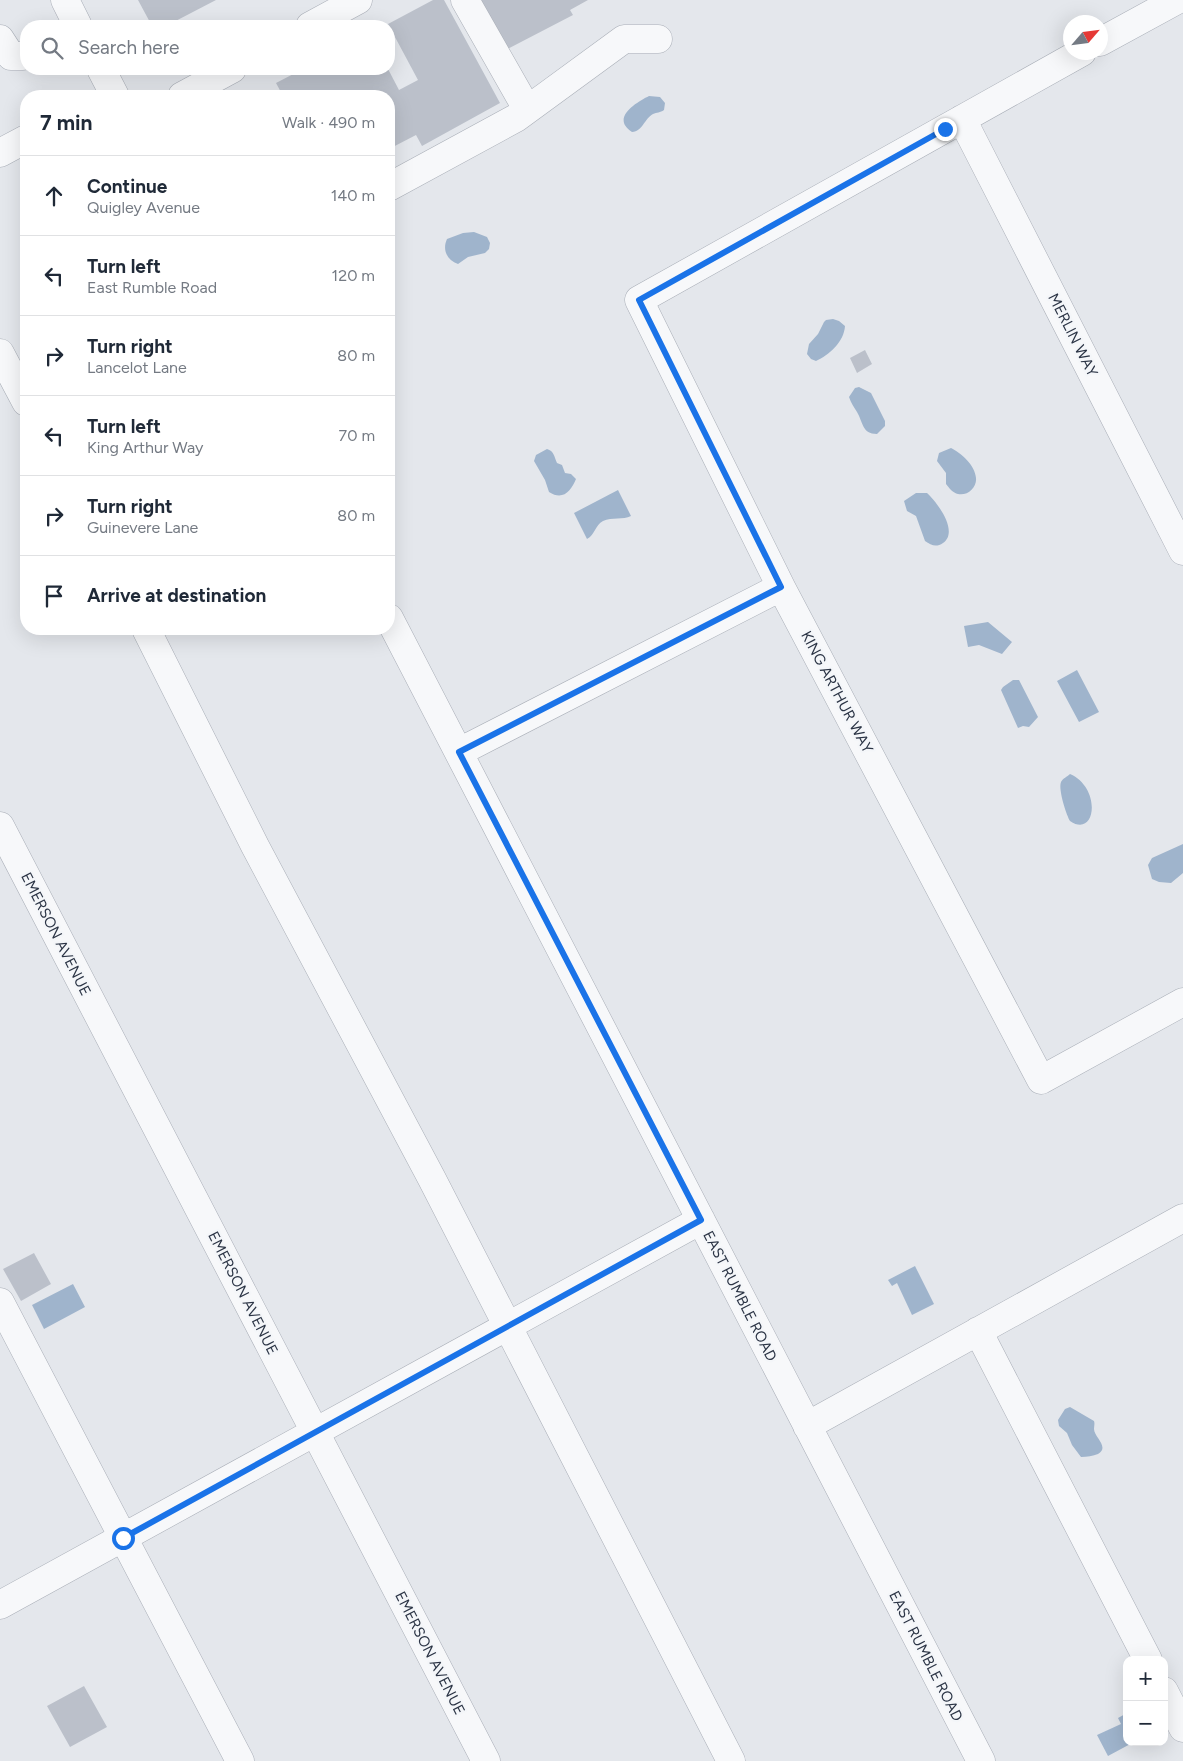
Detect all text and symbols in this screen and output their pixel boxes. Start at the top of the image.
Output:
north arrow [1063,15,1108,60]
search box [20,20,395,75]
icon: search [38,34,66,62]
text: Search here [78,36,180,59]
text: 7 min [40,110,92,135]
text: Walk · 490 m [282,113,375,132]
route end [934,118,957,141]
text: Continue [87,175,167,198]
icon: ahead [40,182,68,210]
text: 140 m [331,186,375,205]
text: Quigley Avenue [87,198,200,217]
text: Turn left [87,255,161,278]
icon: left [40,262,68,290]
text: 120 m [332,266,375,285]
text: East Rumble Road [87,278,217,297]
street label: MERLIN WAY [1044,290,1102,380]
text: Turn right [87,335,173,358]
icon: right [40,342,68,370]
text: 80 m [337,346,375,365]
text: Lancelot Lane [87,358,187,377]
text: Turn left [87,415,161,438]
icon: left [40,422,68,450]
text: 70 m [339,426,375,445]
text: King Arthur Way [87,438,203,457]
text: Turn right [87,495,173,518]
icon: right [40,502,68,530]
text: 80 m [337,506,375,525]
text: Guinevere Lane [87,518,198,537]
icon: arrive [40,582,68,610]
text: Arrive at destination [87,584,266,607]
street label: KING ARTHUR WAY [797,628,877,756]
street label: EMERSON AVENUE [17,869,95,999]
street label: EMERSON AVENUE [204,1228,282,1358]
street label: EAST RUMBLE ROAD [699,1228,781,1364]
route start [112,1527,135,1550]
street label: EMERSON AVENUE [391,1588,469,1718]
street label: EAST RUMBLE ROAD [885,1588,967,1724]
map controls [1123,1656,1168,1746]
button: + [1123,1656,1168,1701]
button: − [1123,1701,1168,1746]

